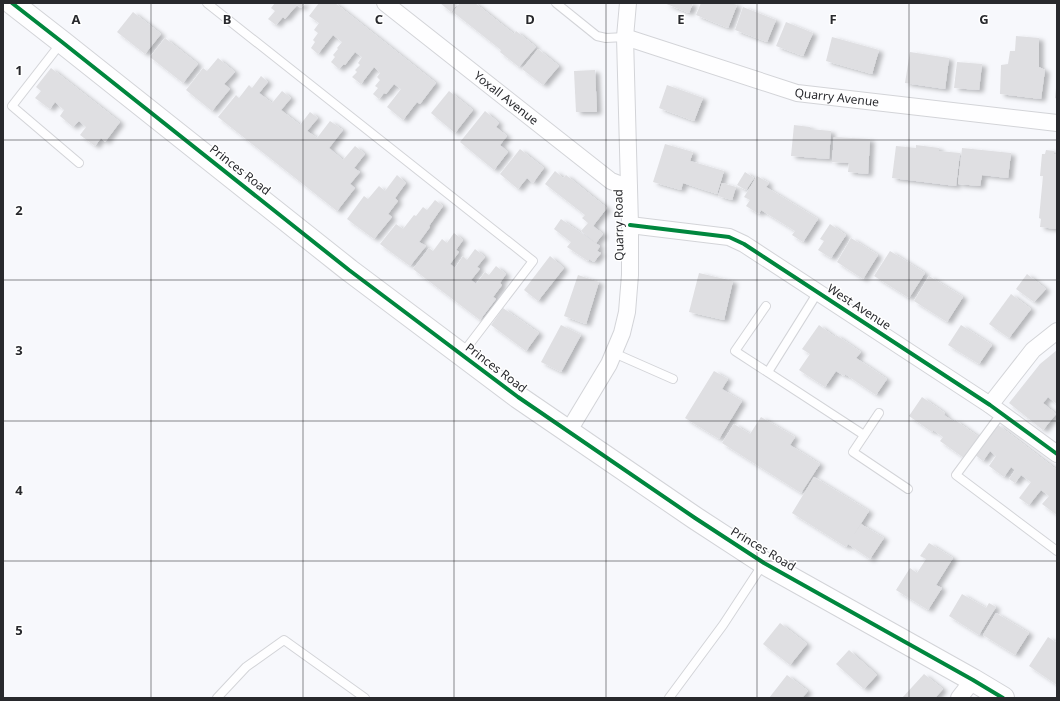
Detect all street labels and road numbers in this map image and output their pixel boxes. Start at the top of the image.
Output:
street label: Yoxall Avenue [470,67,542,129]
street label: Quarry Avenue [794,84,880,110]
street label: Princes Road [206,140,274,199]
street label: Quarry Road [609,189,628,261]
street label: West Avenue [824,280,895,334]
street label: Princes Road [462,339,531,396]
street label: Princes Road [728,522,799,575]

